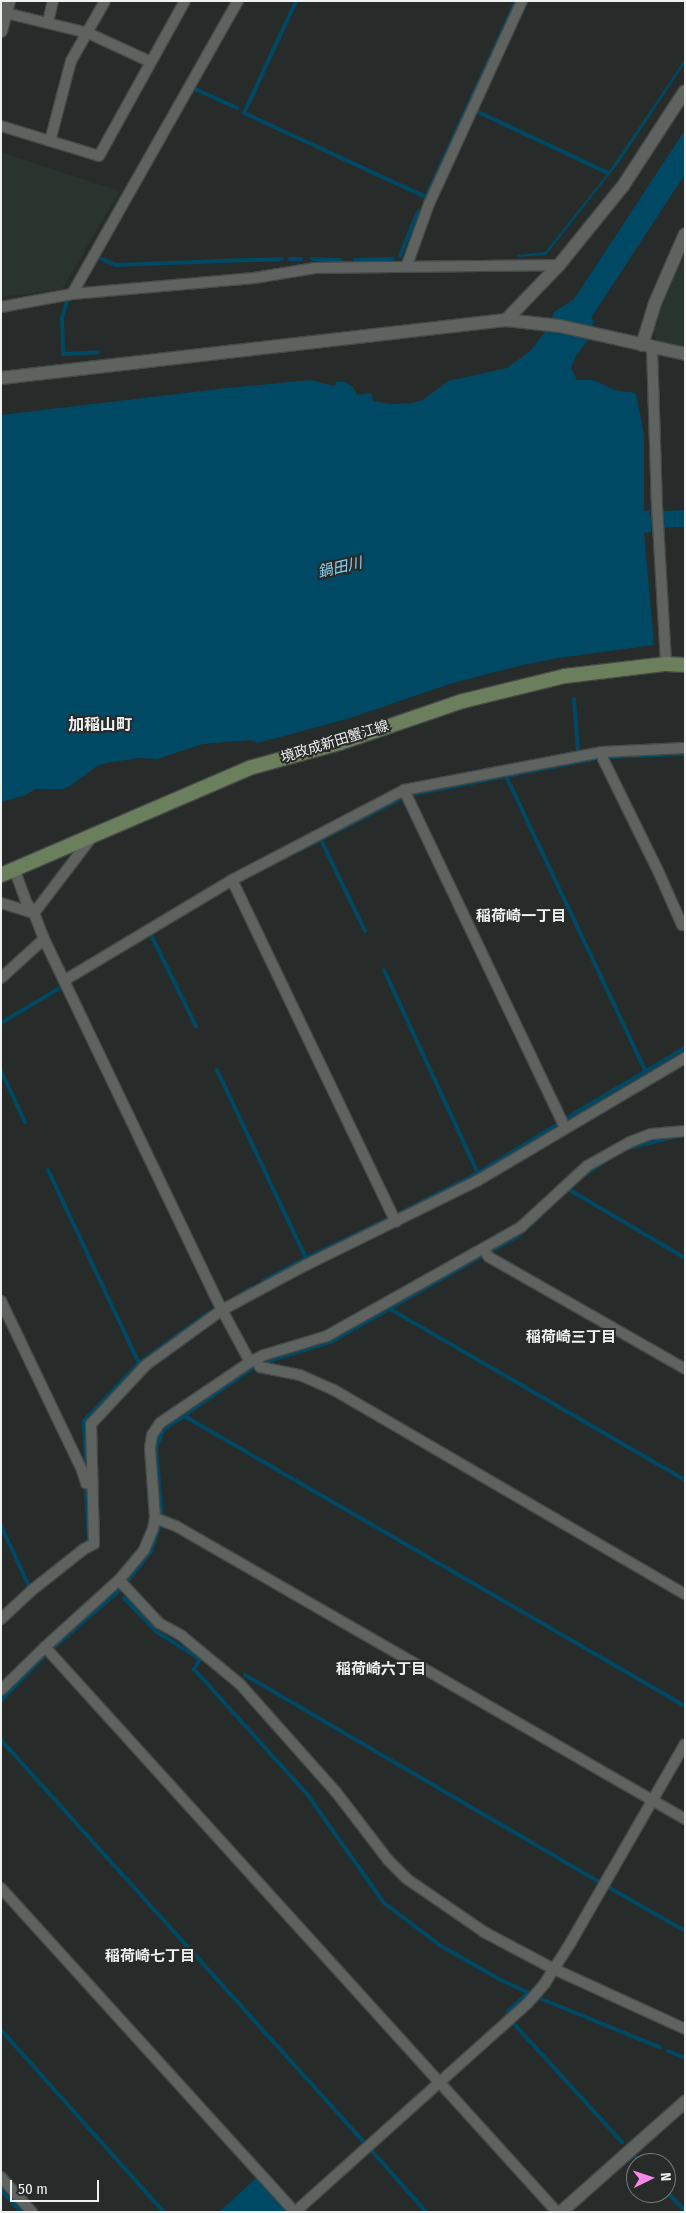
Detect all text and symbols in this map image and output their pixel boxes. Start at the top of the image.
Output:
water label: 鍋田川 [316,554,364,582]
district label: 加稲山町 [68,715,132,735]
street label: 境政成新田蟹江線 [279,718,391,766]
district label: 稲荷崎一丁目 [476,908,566,926]
district label: 稲荷崎三丁目 [526,1329,616,1347]
district label: 稲荷崎六丁目 [336,1661,426,1679]
district label: 稲荷崎七丁目 [105,1948,195,1966]
north arrow [626,2153,676,2203]
scale bar [12,2170,101,2202]
text: N [657,2172,674,2182]
text: 50 m [18,2180,48,2198]

